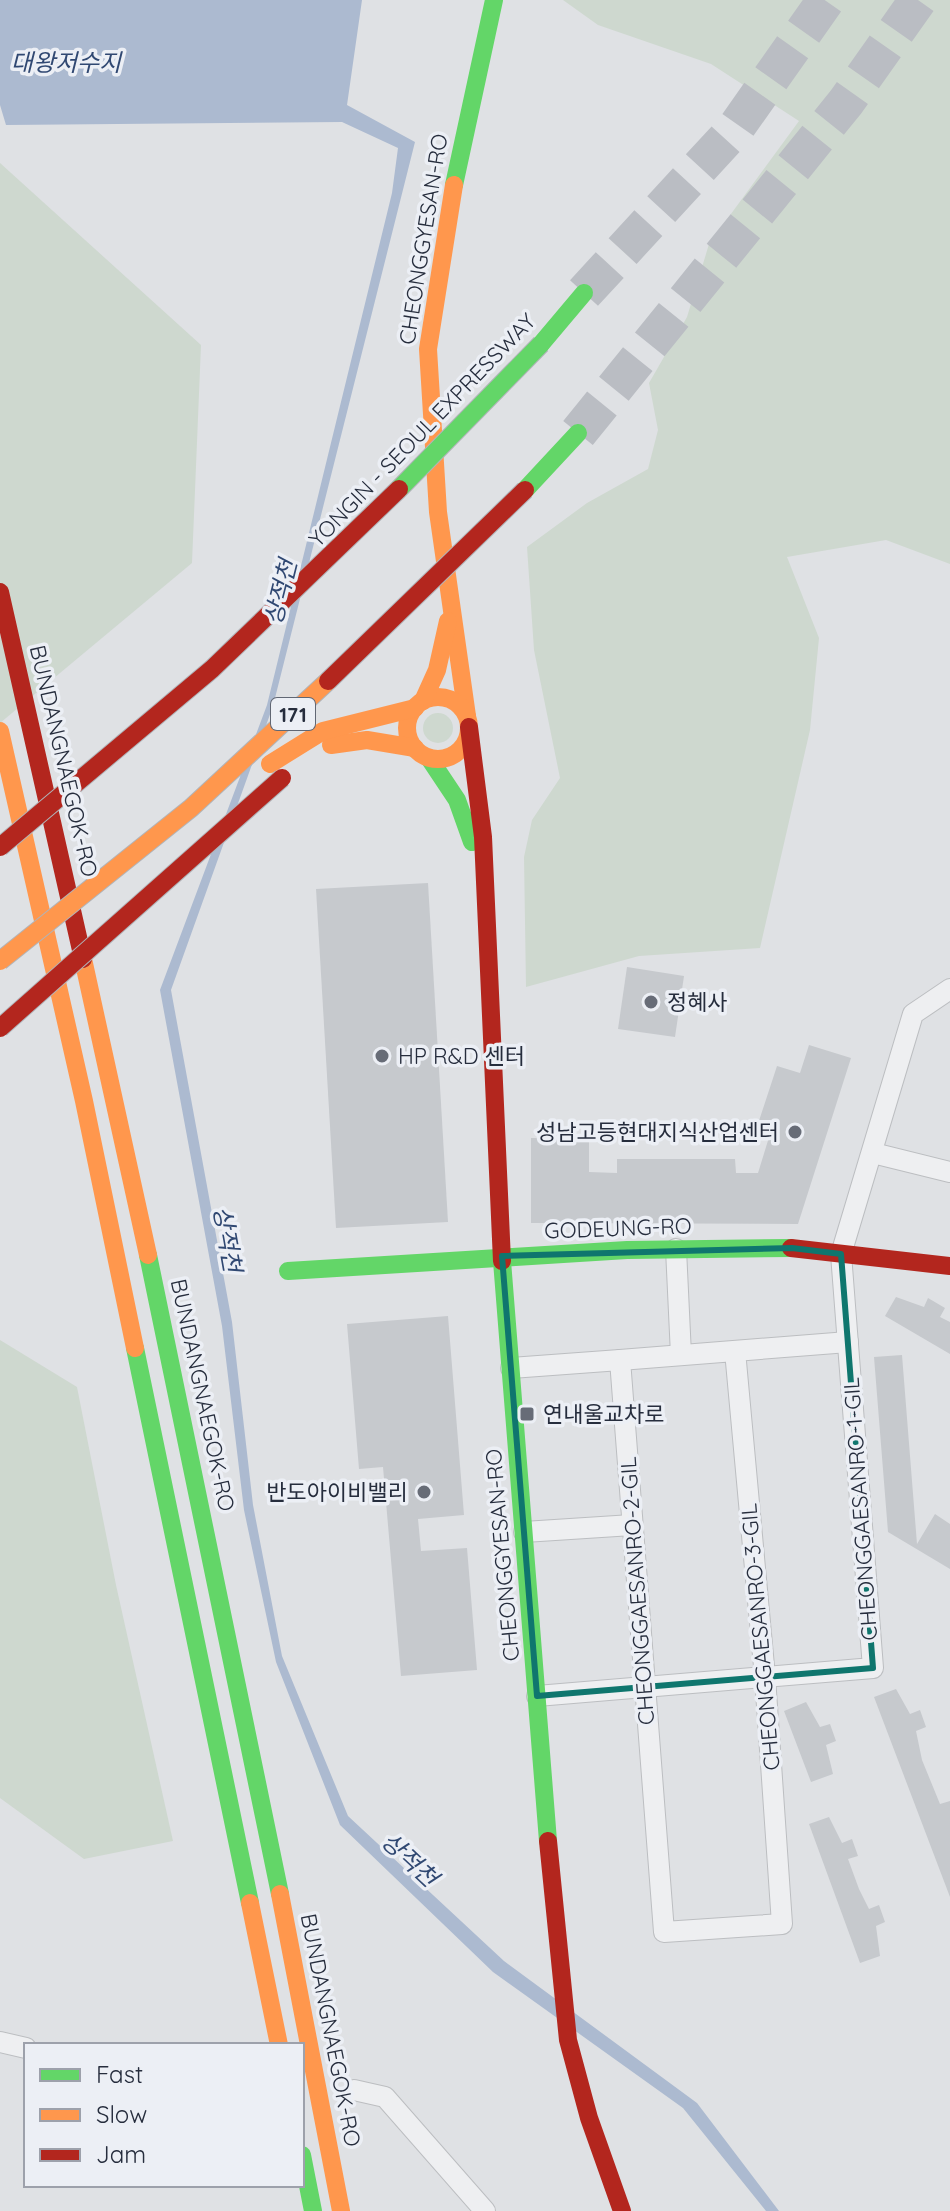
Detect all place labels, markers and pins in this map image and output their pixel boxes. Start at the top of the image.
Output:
place label: 정혜사 [667,988,728,1016]
marker: 정혜사 [642,993,660,1011]
place label: HP R&D 센터 [398,1042,525,1070]
marker: HP R&D 센터 [373,1047,391,1065]
place label: 성남고등현대지식산업센터 [536,1118,779,1146]
marker: 성남고등현대지식산업센터 [786,1123,804,1141]
place label: 연내울교차로 [543,1400,664,1428]
marker: 연내울교차로 [518,1405,536,1423]
place label: 반도아이비밸리 [266,1478,408,1506]
marker: 반도아이비밸리 [415,1483,433,1501]

